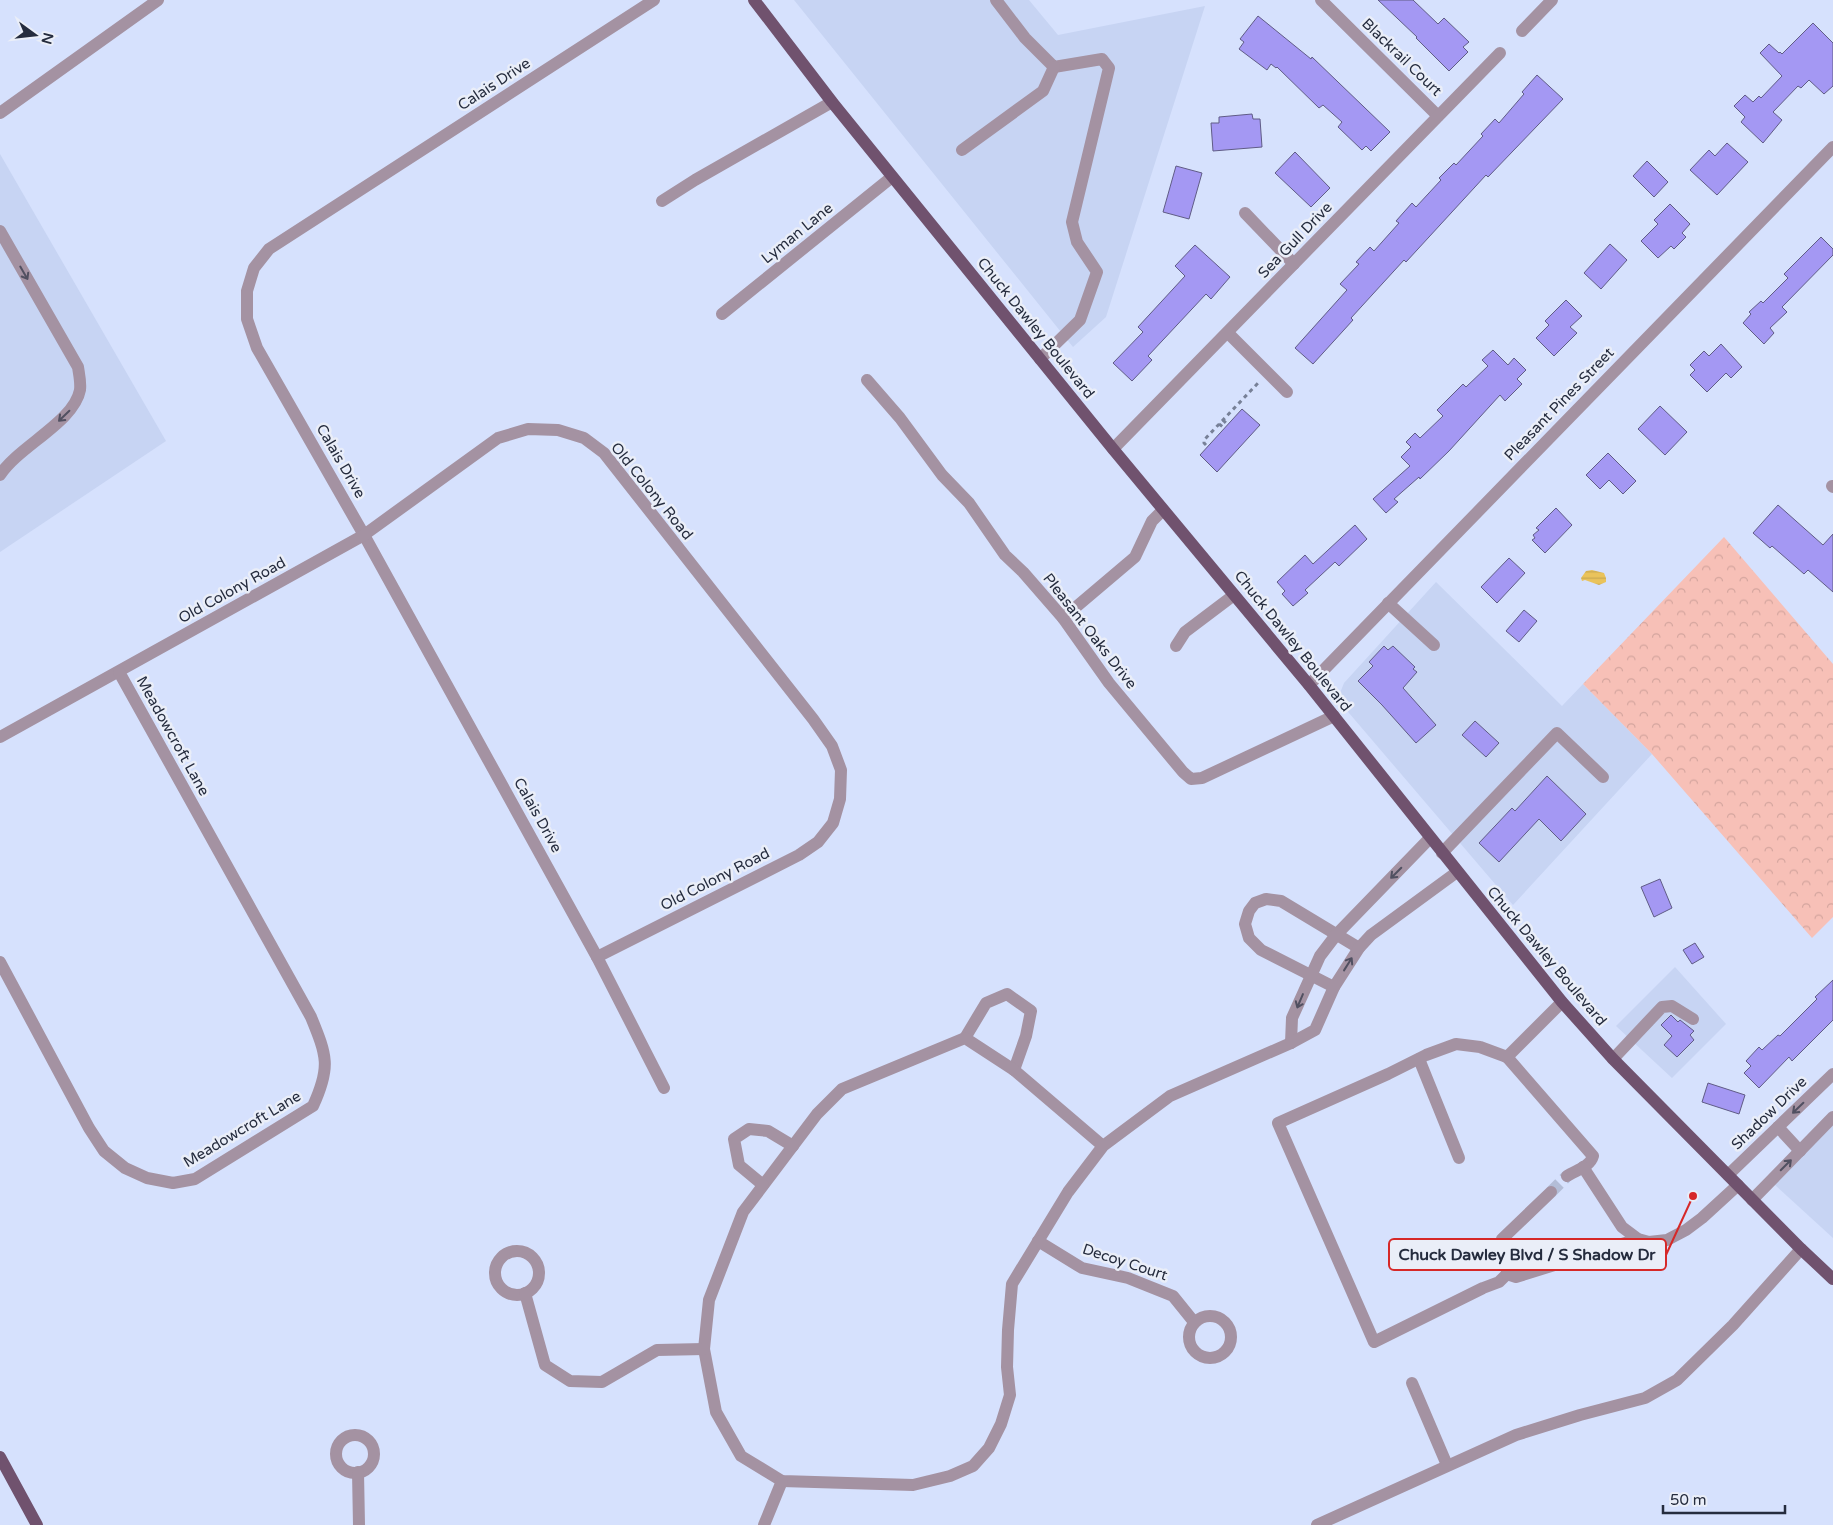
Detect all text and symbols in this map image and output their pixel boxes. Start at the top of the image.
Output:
north arrow [10,10,60,60]
street label: Blackrail Court [1358,14,1446,100]
text: N [37,31,57,46]
street label: Calais Drive [454,54,534,114]
street label: Sea Gull Drive [1254,198,1336,282]
street label: Lyman Lane [758,199,836,267]
street label: Chuck Dawley Boulevard [974,254,1098,402]
one-way arrow [20,266,30,280]
street label: Pleasant Pines Street [1500,344,1618,464]
one-way arrow [58,410,71,422]
street label: Calais Drive [313,421,369,501]
street label: Old Colony Road [607,439,697,543]
street label: Old Colony Road [175,553,289,627]
street label: Chuck Dawley Boulevard [1231,567,1355,715]
street label: Pleasant Oaks Drive [1039,570,1141,692]
street label: Meadowcroft Lane [133,673,213,799]
street label: Calais Drive [510,774,566,856]
street label: Old Colony Road [657,844,773,914]
one-way arrow [1390,866,1402,879]
street label: Chuck Dawley Boulevard [1484,883,1610,1029]
one-way arrow [1344,958,1354,972]
one-way arrow [1294,993,1304,1008]
street label: Shadow Drive [1728,1073,1810,1153]
street label: Meadowcroft Lane [180,1087,304,1171]
one-way arrow [1792,1102,1804,1114]
one-way arrow [1780,1158,1792,1171]
callout: Chuck Dawley Blvd / S Shadow Dr [1389,1239,1666,1270]
street label: Decoy Court [1080,1240,1170,1284]
text: Chuck Dawley Blvd / S Shadow Dr [1399,1245,1656,1265]
scale bar [1663,1482,1786,1514]
text: 50 m [1670,1491,1707,1509]

